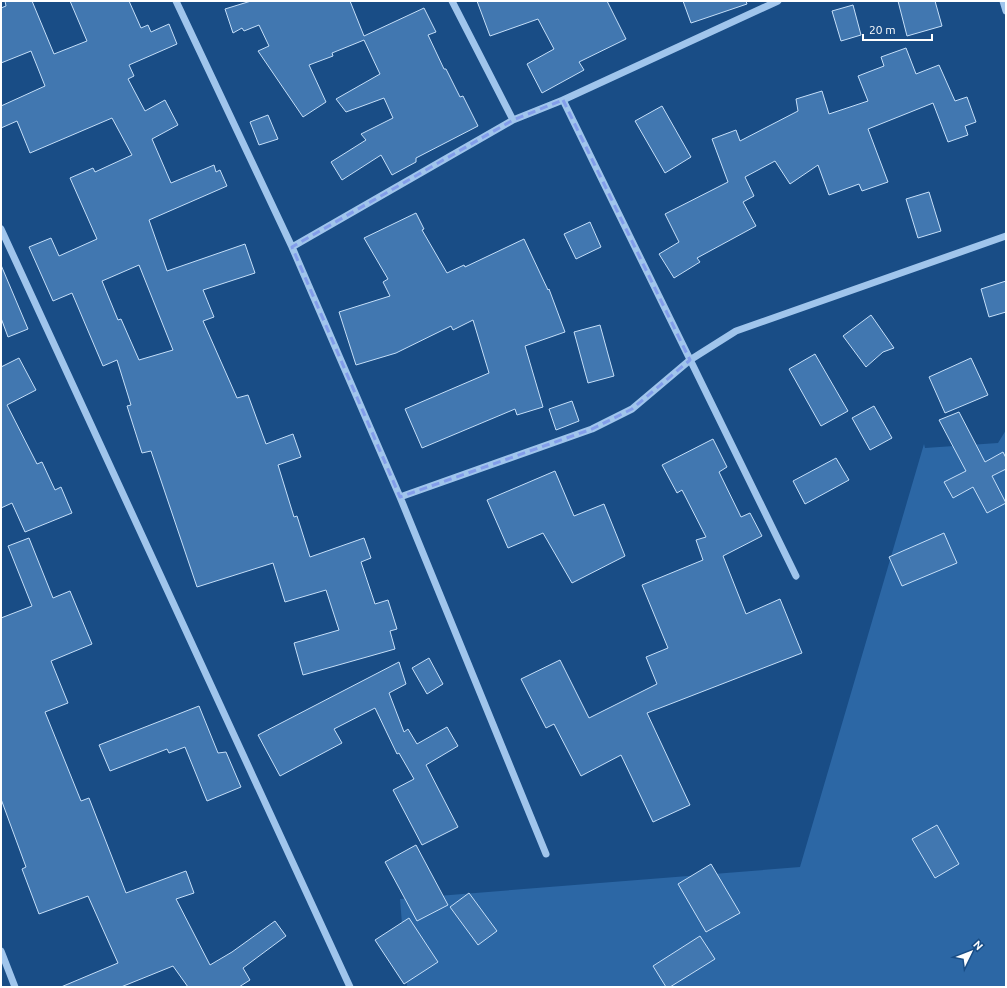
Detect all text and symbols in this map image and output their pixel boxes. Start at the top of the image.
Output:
scale bar [863,16,932,42]
text: 20 m [869,23,896,36]
north arrow [951,932,991,972]
text: N [971,938,986,952]

